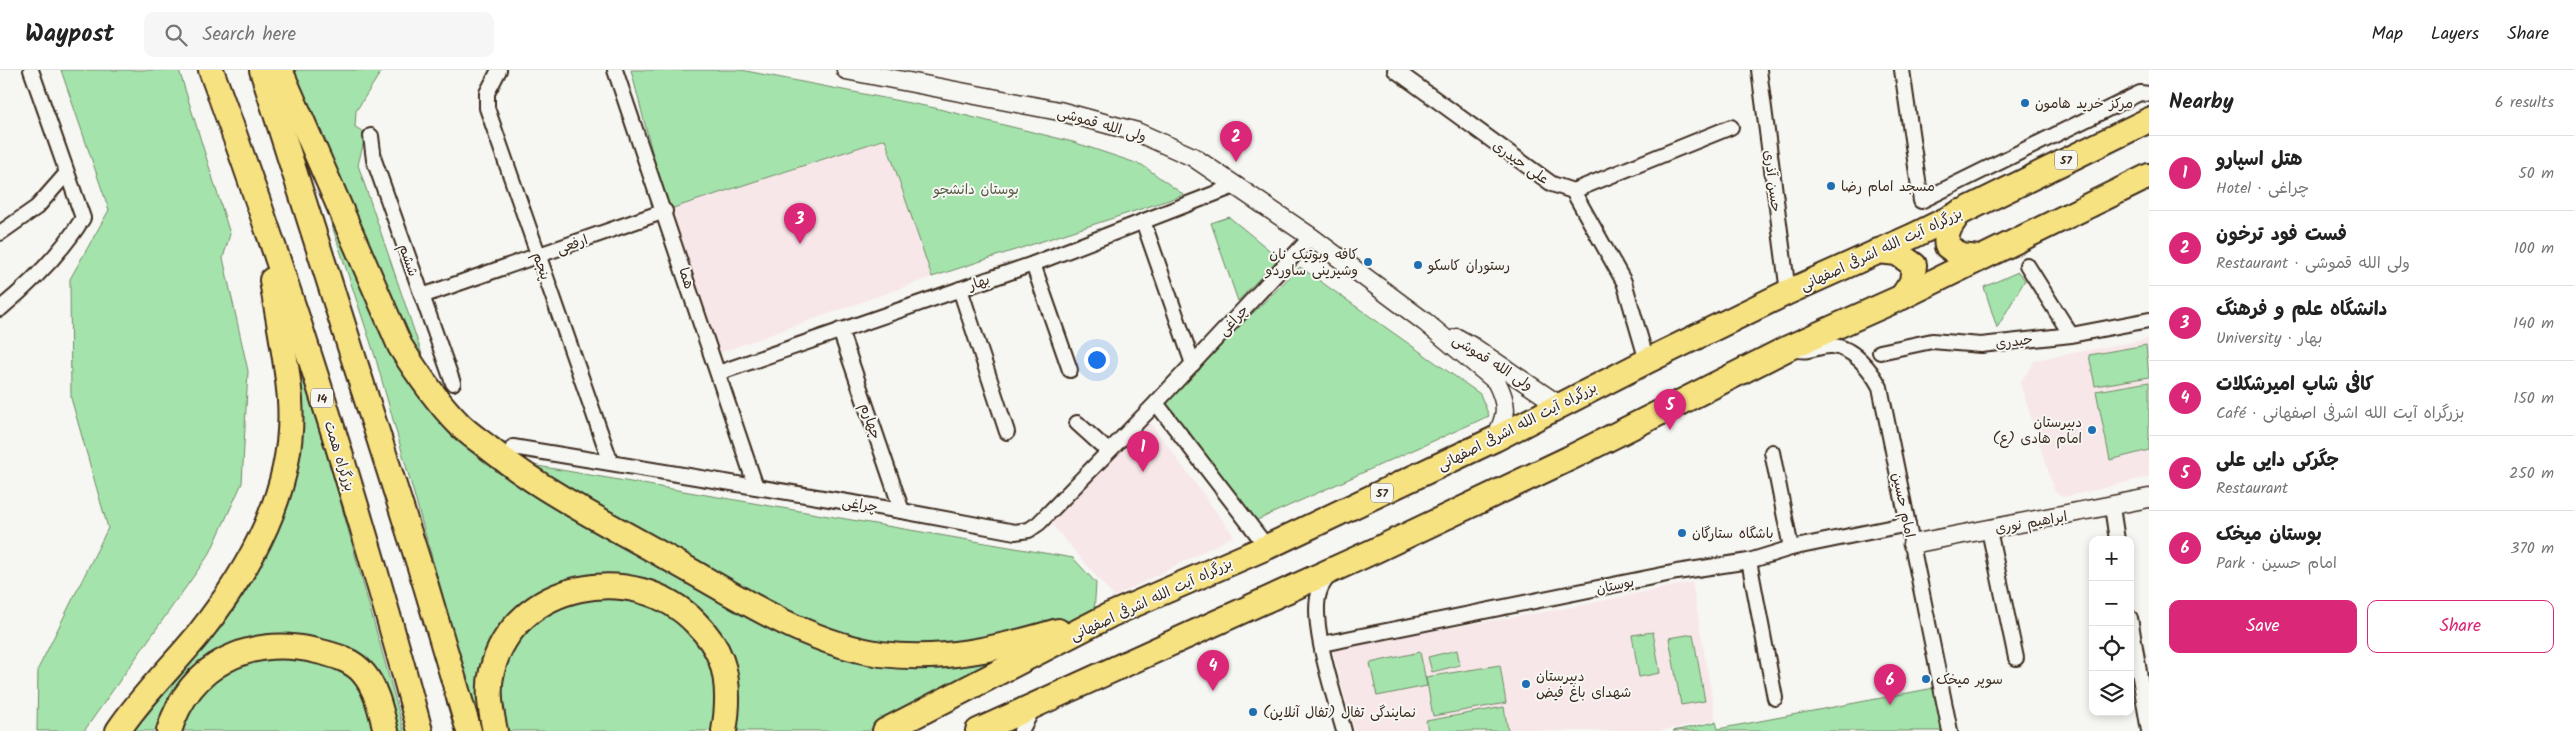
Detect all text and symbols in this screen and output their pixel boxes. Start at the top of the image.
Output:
search box [144,12,494,57]
text: Waypost [25,15,114,54]
text: Search here [202,20,296,50]
text: Map [2372,20,2403,49]
text: Layers [2431,20,2479,49]
text: Share [2507,20,2549,49]
icon: search [162,21,190,49]
text: Nearby [2169,86,2234,119]
text: 6 results [2495,90,2554,115]
place label: مرکز خرید هامون [2035,93,2133,115]
marker: مرکز خرید هامون [2019,97,2031,109]
street label: ولی الله قموشی [1055,102,1149,148]
pin: 2 [1220,121,1252,162]
street label: علی حیدری [1488,135,1553,190]
text: هتل اسپارو [2216,145,2303,175]
street label: حسن آذری [1757,149,1787,213]
road number: 57 [2055,150,2077,170]
text: 1 [2183,161,2187,186]
text: 50 m [2518,161,2554,186]
place label: مسجد امام رضا [1841,176,1935,198]
text: Hotel · چراغی [2216,176,2309,201]
park label: بوستان دانشجو [932,179,1019,201]
marker: مسجد امام رضا [1825,180,1837,192]
pin: 3 [784,203,816,244]
street label: بزرگراه آیت الله اشرفی اصفهانی [1797,203,1966,297]
text: فست فود ترخون [2216,220,2347,250]
street label: ارفعی [554,229,591,261]
text: 2 [2180,236,2190,261]
text: 100 m [2514,236,2554,261]
street label: ششم [392,241,424,280]
place label: کافه وبوتیک نان وشیرینی ساوردو [1264,244,1358,282]
street label: پنجم [526,249,556,283]
text: Restaurant · ولی الله قموشی [2216,251,2410,276]
place label: رستوران کاسکو [1427,255,1510,277]
marker: کافه وبوتیک نان وشیرینی ساوردو [1362,256,1374,268]
marker: رستوران کاسکو [1412,259,1424,271]
street label: هما [672,265,700,292]
street label: بهار [965,269,993,297]
text: دانشگاه علم و فرهنگ [2216,295,2387,325]
street label: چراغی [1213,300,1254,341]
text: 3 [2181,311,2189,336]
text: 140 m [2513,311,2554,336]
text: University · بهار [2216,326,2322,351]
street label: ولی الله قموشی [1448,329,1537,397]
street label: حیدری [1994,329,2034,355]
your location [1084,347,1110,373]
text: کافی شاپ امیرشکلات [2216,370,2374,400]
street label: بزرگراه آیت الله اشرفی اصفهانی [1434,377,1601,477]
text: 4 [2181,386,2189,411]
text: 150 m [2513,386,2554,411]
road number: 14 [311,388,333,408]
pin: 5 [1654,389,1686,430]
street label: چهارم [854,400,886,442]
text: Café · بزرگراه آیت الله اشرفی اصفهانی [2216,401,2465,426]
place label: دبیرستان امام هادی (ع) [1993,412,2082,450]
street label: بزرگراه همت [318,418,360,494]
marker: دبیرستان امام هادی (ع) [2086,424,2098,436]
pin: 1 [1127,431,1159,472]
text: جگرکی دایی علی [2216,446,2339,476]
text: 5 [2181,461,2189,486]
text: 250 m [2509,461,2554,486]
street label: امام حسین [1885,471,1921,540]
text: Restaurant [2216,476,2288,501]
road number: 57 [1371,483,1393,502]
street label: چراغی [840,491,879,519]
street label: ابراهیم نوری [1993,506,2069,540]
text: بوستان میخک [2216,520,2322,550]
place label: باشگاه ستارگان [1692,523,1774,545]
marker: باشگاه ستارگان [1676,527,1688,539]
map controls [2089,536,2134,716]
button: + [2089,536,2134,581]
text: 6 [2181,536,2189,561]
text: 370 m [2510,536,2554,561]
text: Park · امام حسین [2216,551,2337,576]
street label: بزرگراه آیت الله اشرفی اصفهانی [1067,553,1236,647]
street label: بوستان [1594,571,1636,601]
button: − [2089,581,2134,626]
button: Save [2169,600,2357,653]
button: Share [2367,600,2554,653]
button: locate [2089,626,2134,671]
pin: 4 [1197,650,1229,691]
pin: 6 [1874,664,1906,705]
place label: دبیرستان شهدای باغ فیض [1536,666,1631,704]
place label: سوپر میخک [1936,669,2003,691]
button: layers [2089,671,2134,716]
marker: سوپر میخک [1920,673,1932,685]
marker: دبیرستان شهدای باغ فیض [1520,678,1532,690]
place label: نمایندگی تفال (تفال آنلاین) [1263,702,1416,724]
marker: نمایندگی تفال (تفال آنلاین) [1247,706,1259,718]

